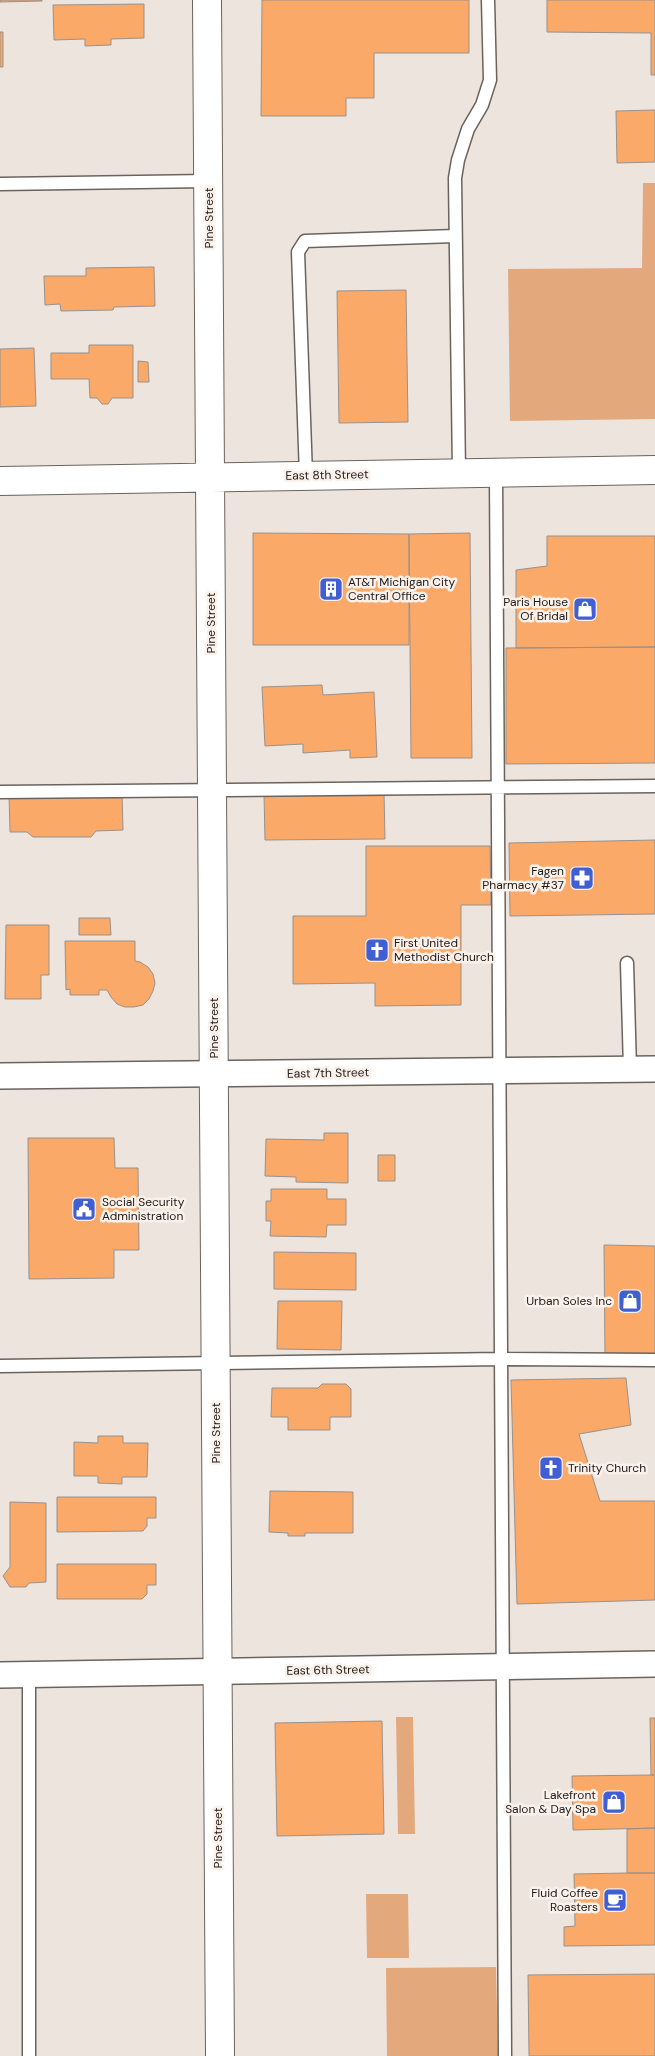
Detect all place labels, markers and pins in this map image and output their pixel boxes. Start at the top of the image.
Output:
place label: AT&T Michigan City Central Office [348,574,455,604]
building icon: AT&T Michigan City Central Office [318,576,344,602]
place label: Paris House Of Bridal [503,594,568,624]
shop icon: Paris House Of Bridal [572,596,598,622]
place label: Fagen Pharmacy #37 [482,863,564,893]
pharmacy icon: Fagen Pharmacy #37 [569,865,595,891]
place label: First United Methodist Church [394,935,494,965]
church icon: First United Methodist Church [364,937,390,963]
place label: Social Security Administration [102,1194,185,1224]
public building icon: Social Security Administration [71,1196,97,1222]
shop icon: Urban Soles Inc [617,1288,643,1314]
place label: Urban Soles Inc [526,1293,612,1309]
church icon: Trinity Church [538,1455,564,1481]
place label: Trinity Church [568,1460,646,1476]
place label: Lakefront Salon & Day Spa [505,1787,596,1817]
shop icon: Lakefront Salon & Day Spa [601,1789,627,1815]
place label: Fluid Coffee Roasters [531,1885,598,1915]
cafe icon: Fluid Coffee Roasters [602,1887,628,1913]

